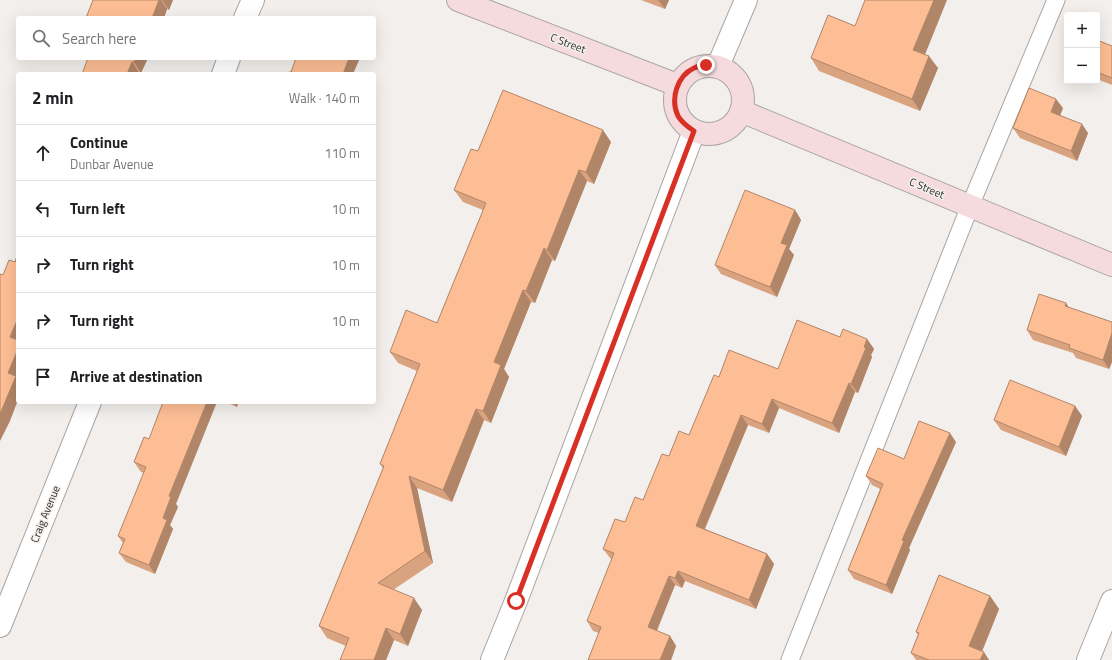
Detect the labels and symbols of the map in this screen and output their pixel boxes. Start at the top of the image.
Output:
street label: C Street [548,29,588,57]
route end [697,56,715,74]
street label: C Street [907,173,947,203]
street label: Craig Avenue [26,483,64,545]
route start [507,592,525,610]

